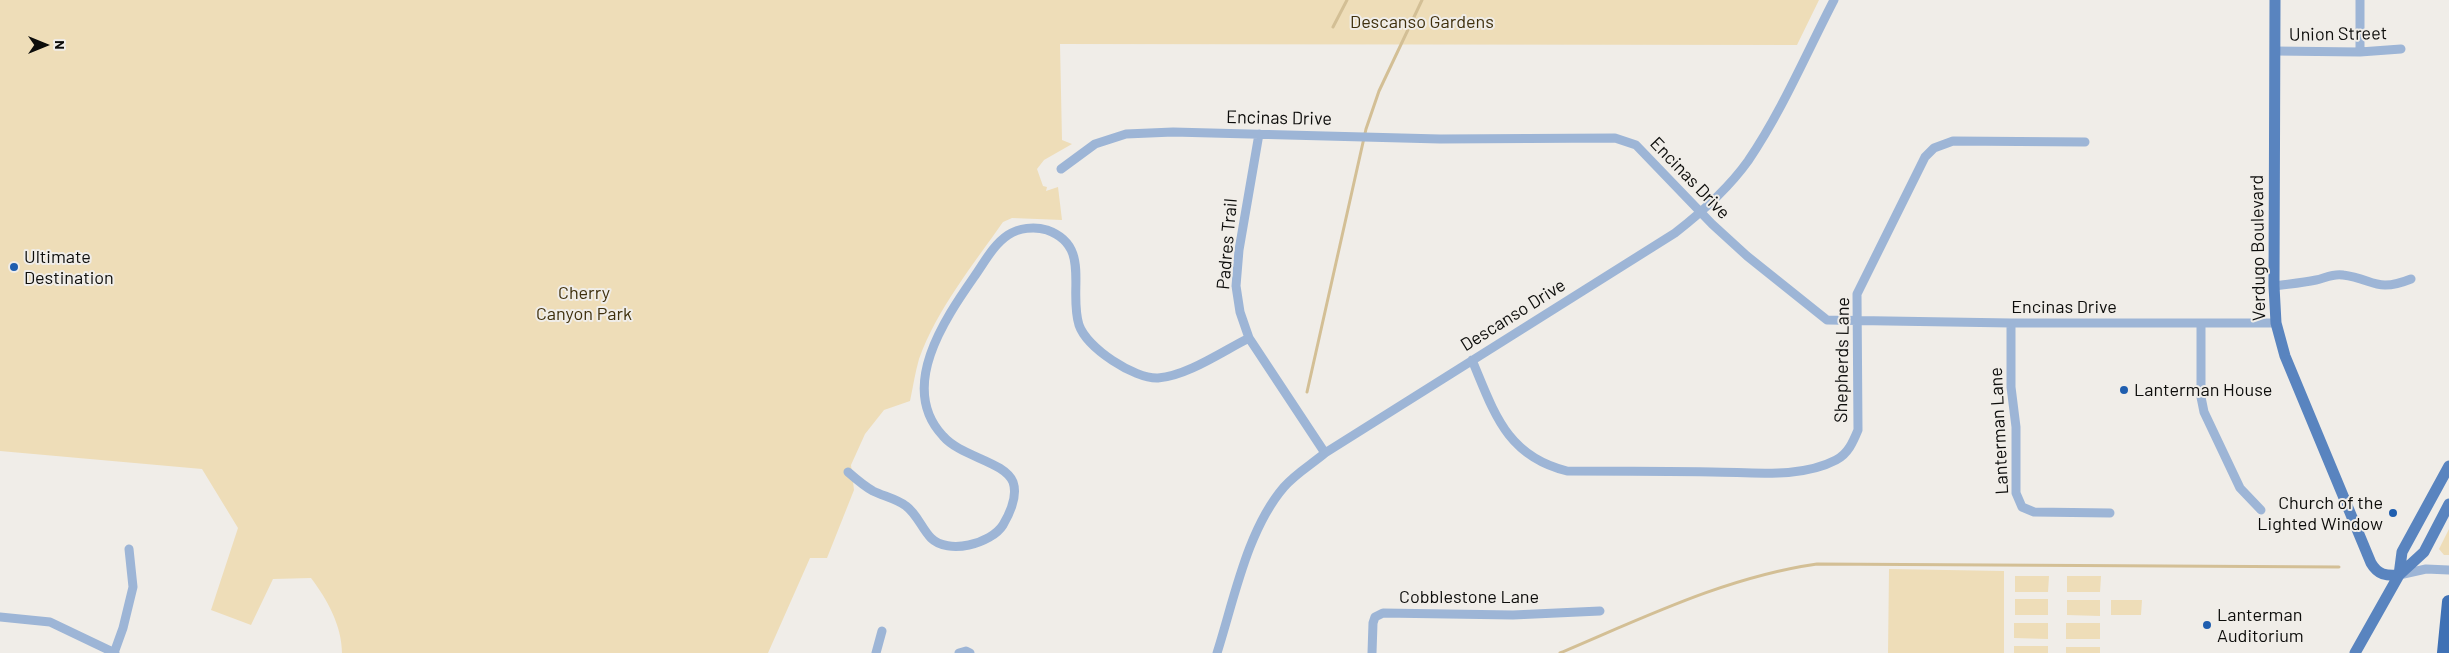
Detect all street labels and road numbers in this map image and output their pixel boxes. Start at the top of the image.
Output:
street label: Union Street [2289,22,2387,46]
street label: Encinas Drive [1226,106,1332,130]
street label: Encinas Drive [1646,132,1734,224]
street label: Verdugo Boulevard [2246,175,2270,321]
street label: Padres Trail [1212,197,1242,291]
street label: Descanso Drive [1457,274,1569,356]
street label: Encinas Drive [2011,296,2117,318]
street label: Shepherds Lane [1830,297,1854,423]
street label: Lanterman Lane [1985,367,2013,495]
street label: Cobblestone Lane [1399,586,1539,608]

